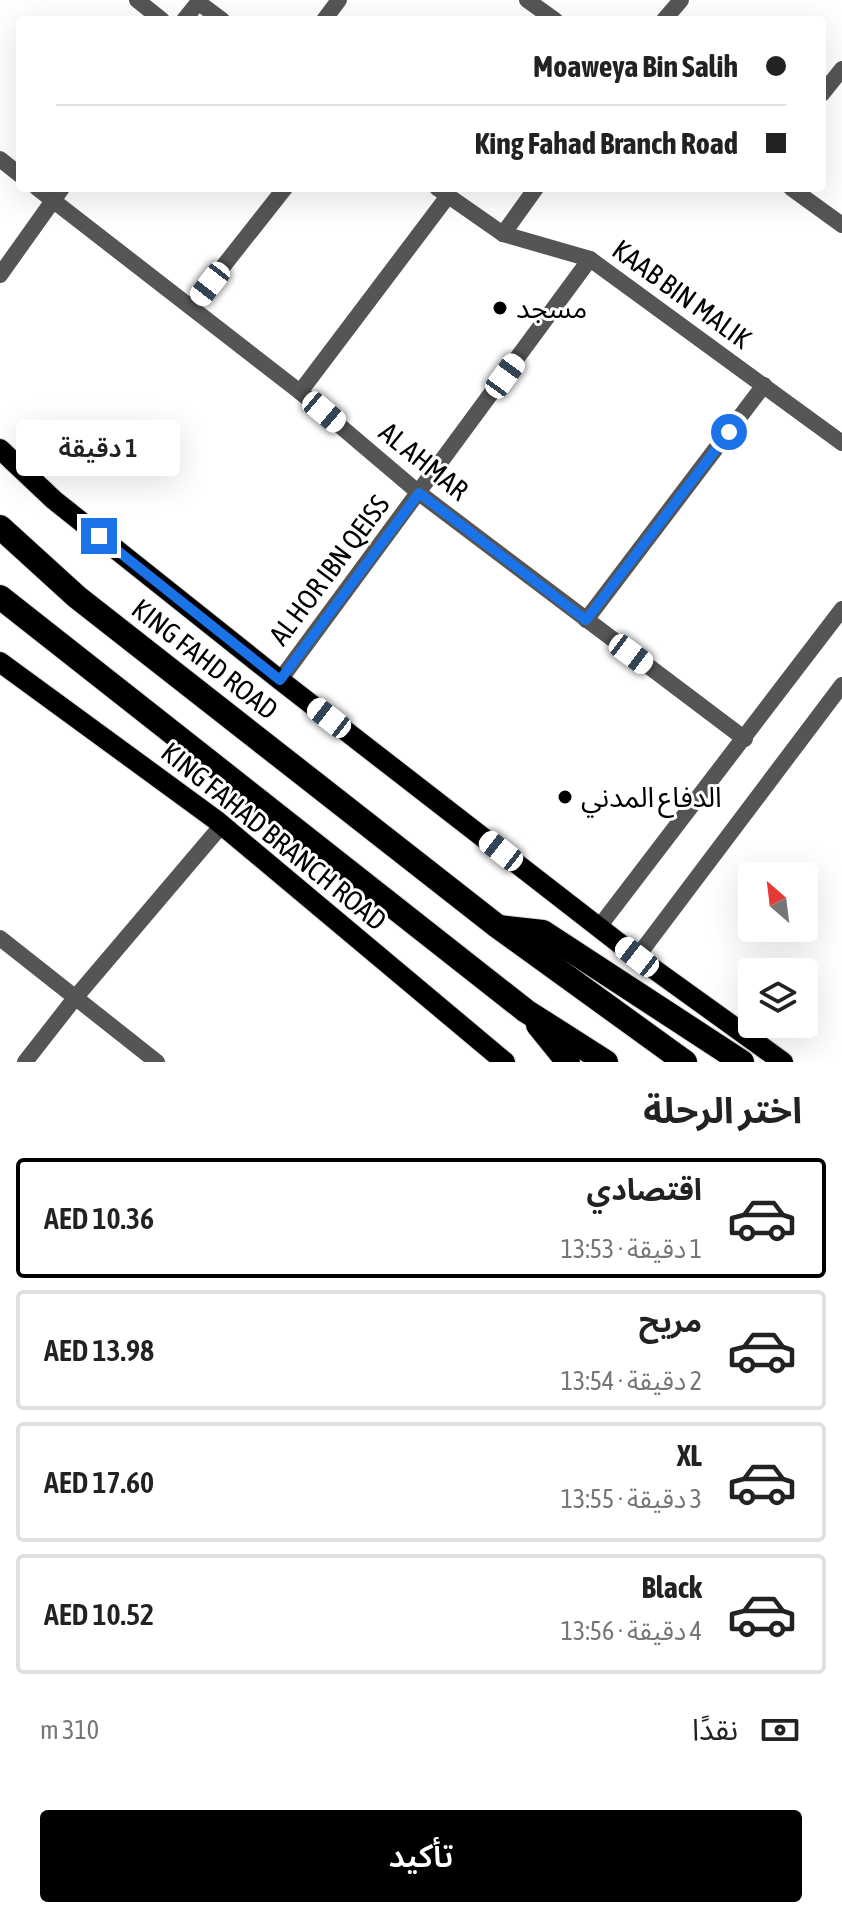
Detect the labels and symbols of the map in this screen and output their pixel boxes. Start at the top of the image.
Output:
street label: KAAB BIN MALIK [607,233,758,355]
car [186,258,234,310]
place label: مسجد [516,292,587,324]
marker: مسجد [491,299,509,317]
car [481,350,529,402]
car [298,387,350,437]
route start [711,414,747,450]
street label: AL AHMAR [373,416,475,506]
callout: 1 دقيقة [17,420,181,476]
street label: AL HOR IBN QEISS [262,489,396,651]
route end [81,518,117,554]
street label: KING FAHD ROAD [126,592,284,726]
car [605,630,657,678]
car [303,694,355,742]
street label: KING FAHAD BRANCH ROAD [155,736,393,936]
place label: الدفاع المدني [581,781,722,818]
marker: الدفاع المدني [556,788,574,806]
car [475,827,527,875]
north arrow [738,862,818,942]
car [611,933,663,981]

